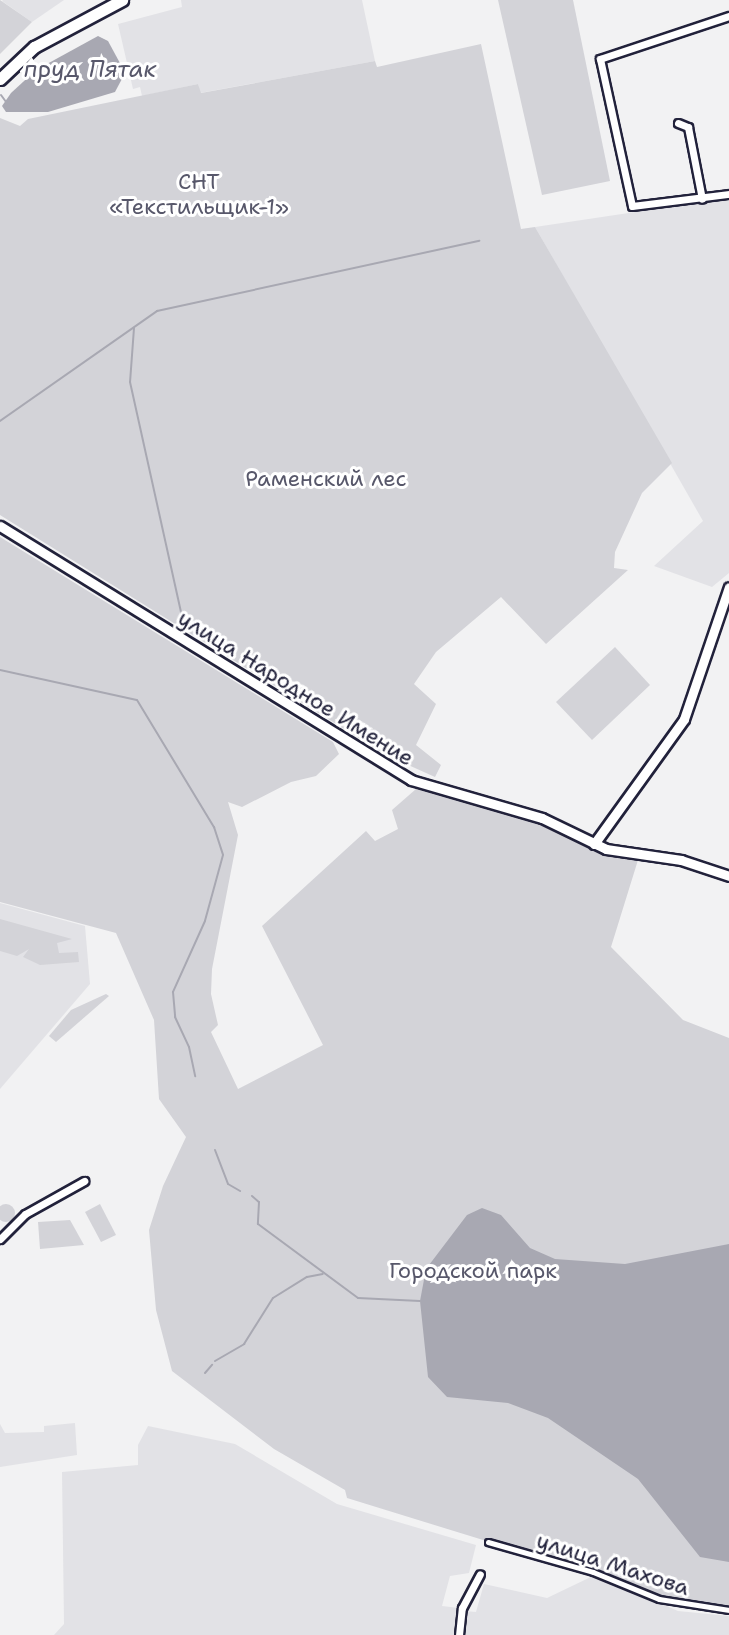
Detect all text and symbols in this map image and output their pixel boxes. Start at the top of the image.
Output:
water label: пруд Пятак [24,56,156,84]
park label: СНТ «Текстильщик-1» [109,168,289,220]
park label: Раменский лес [245,466,407,492]
street label: улица Народное Имение [173,605,419,771]
park label: Городской парк [389,1258,557,1284]
street label: улица Махова [533,1527,693,1601]

